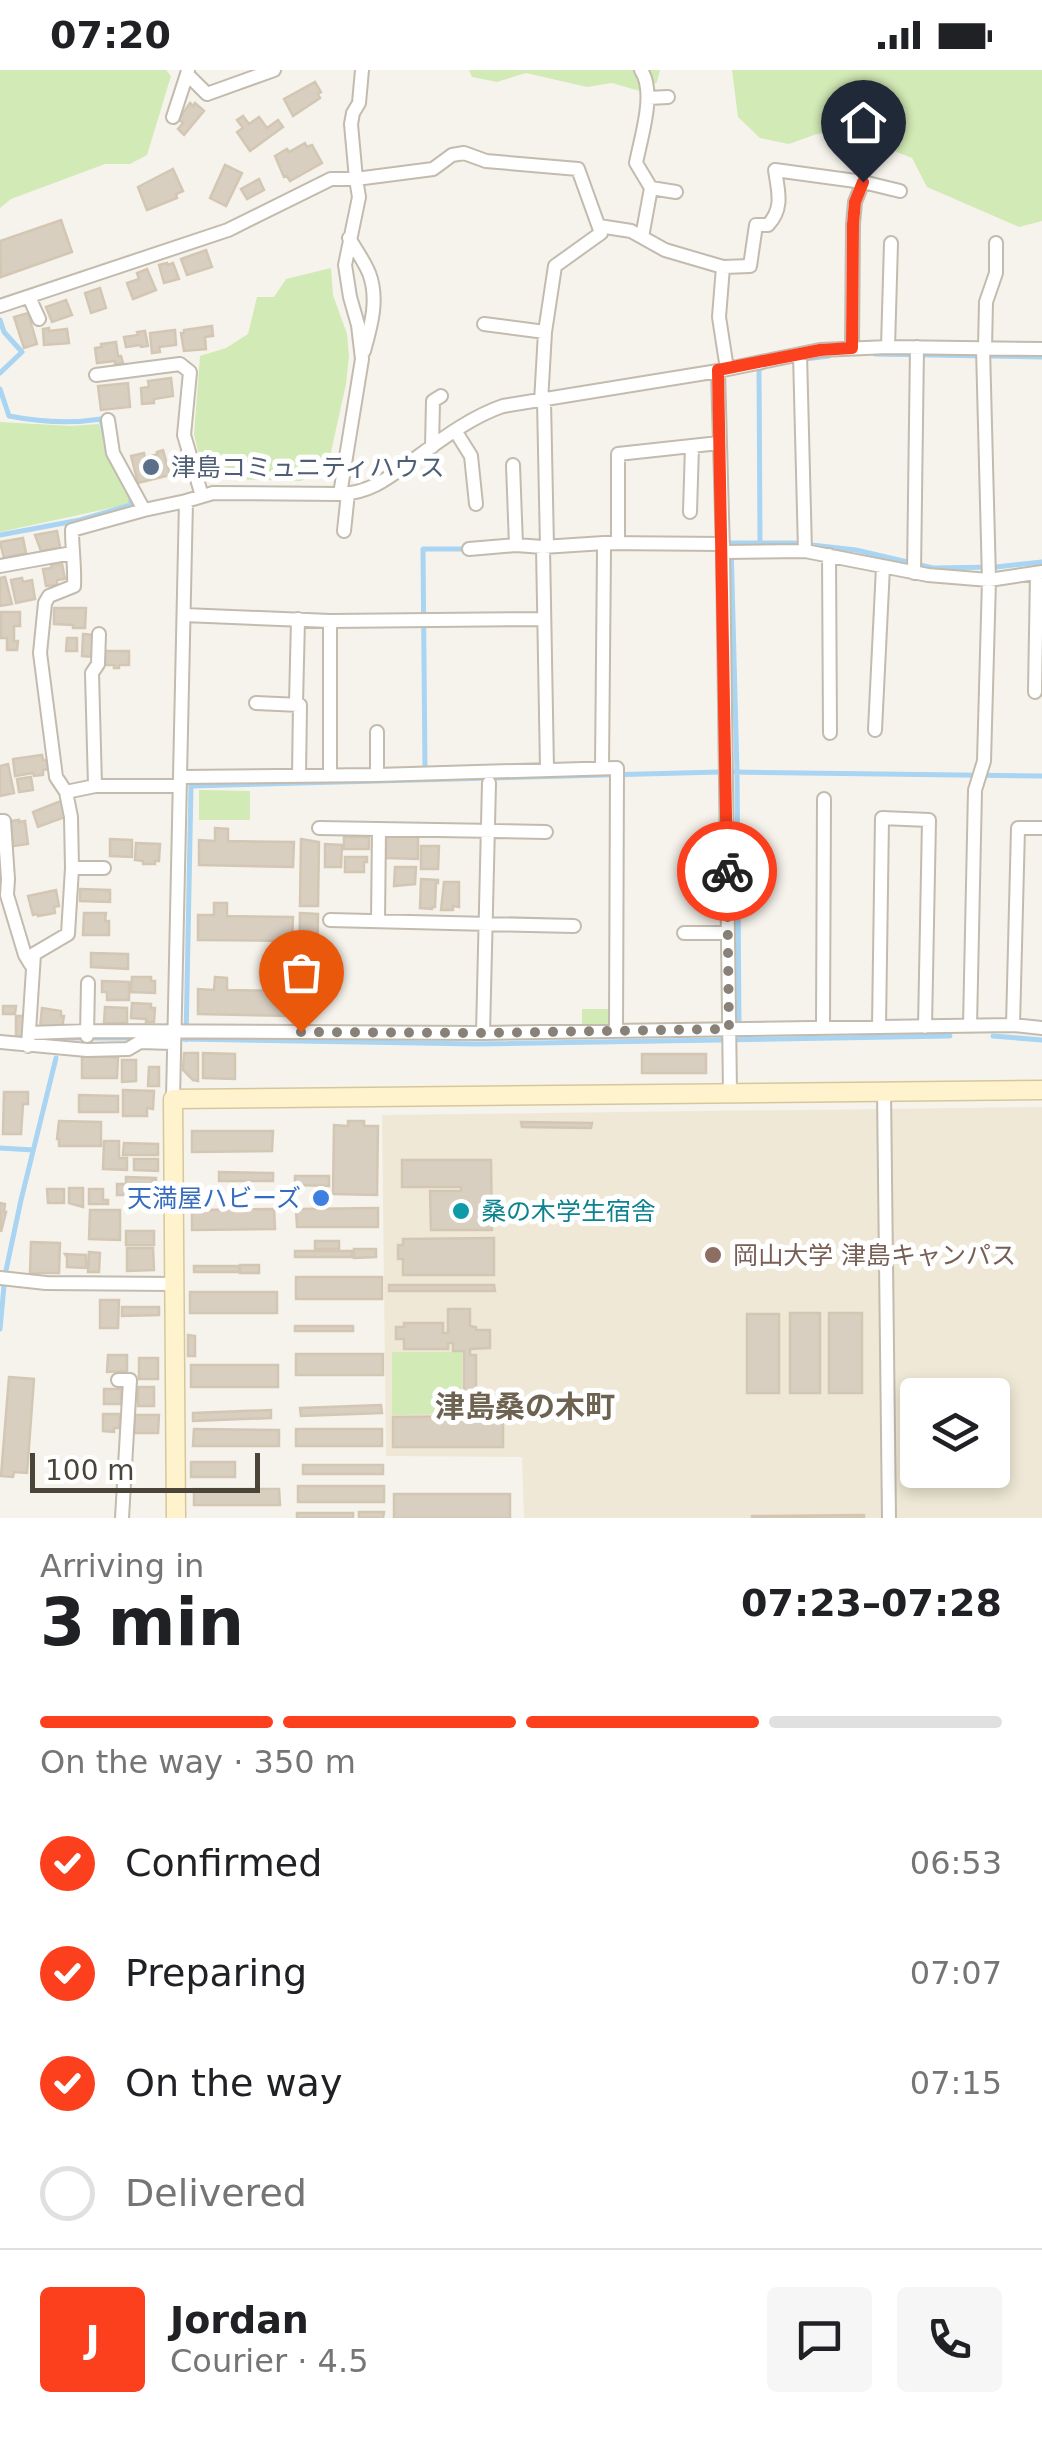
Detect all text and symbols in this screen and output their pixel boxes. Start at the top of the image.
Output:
text: 07:20 [50,13,171,57]
pin [821,80,906,183]
icon: home [836,95,891,150]
place label: 津島コミュニティハウス [171,453,445,482]
marker: 津島コミュニティハウス [140,456,162,478]
courier [677,821,777,921]
icon: bike [700,844,755,899]
pin [259,930,344,1033]
icon: bag [274,945,329,1000]
place label: 天満屋ハビーズ [127,1184,301,1213]
marker: 天満屋ハビーズ [310,1187,332,1209]
place label: 桑の木学生宿舎 [481,1197,656,1226]
marker: 桑の木学生宿舎 [450,1200,472,1222]
place label: 岡山大学 津島キャンパス [733,1241,1016,1270]
marker: 岡山大学 津島キャンパス [702,1244,724,1266]
map controls [900,1378,1010,1488]
button: layers [900,1378,1010,1488]
district label: 津島桑の木町 [435,1389,615,1424]
scale bar [30,1448,260,1492]
text: 100 m [45,1454,135,1487]
text: Arriving in [40,1547,204,1585]
text: 07:23–07:28 [741,1581,1002,1625]
text: 3 min [40,1585,244,1660]
text: On the way · 350 m [40,1743,356,1781]
icon: check [40,1836,95,1891]
text: Confirmed [125,1841,322,1885]
text: 06:53 [910,1844,1002,1882]
icon: check [40,1946,95,2001]
text: Preparing [125,1951,307,1995]
text: 07:07 [910,1954,1002,1992]
icon: check [40,2056,95,2111]
text: On the way [125,2061,342,2105]
text: 07:15 [910,2064,1002,2102]
text: Delivered [125,2171,307,2215]
button: chat [767,2287,872,2392]
button: phone [897,2287,1002,2392]
text: Jordan [170,2298,309,2342]
text: J [85,2317,100,2361]
text: Courier · 4.5 [170,2342,369,2380]

